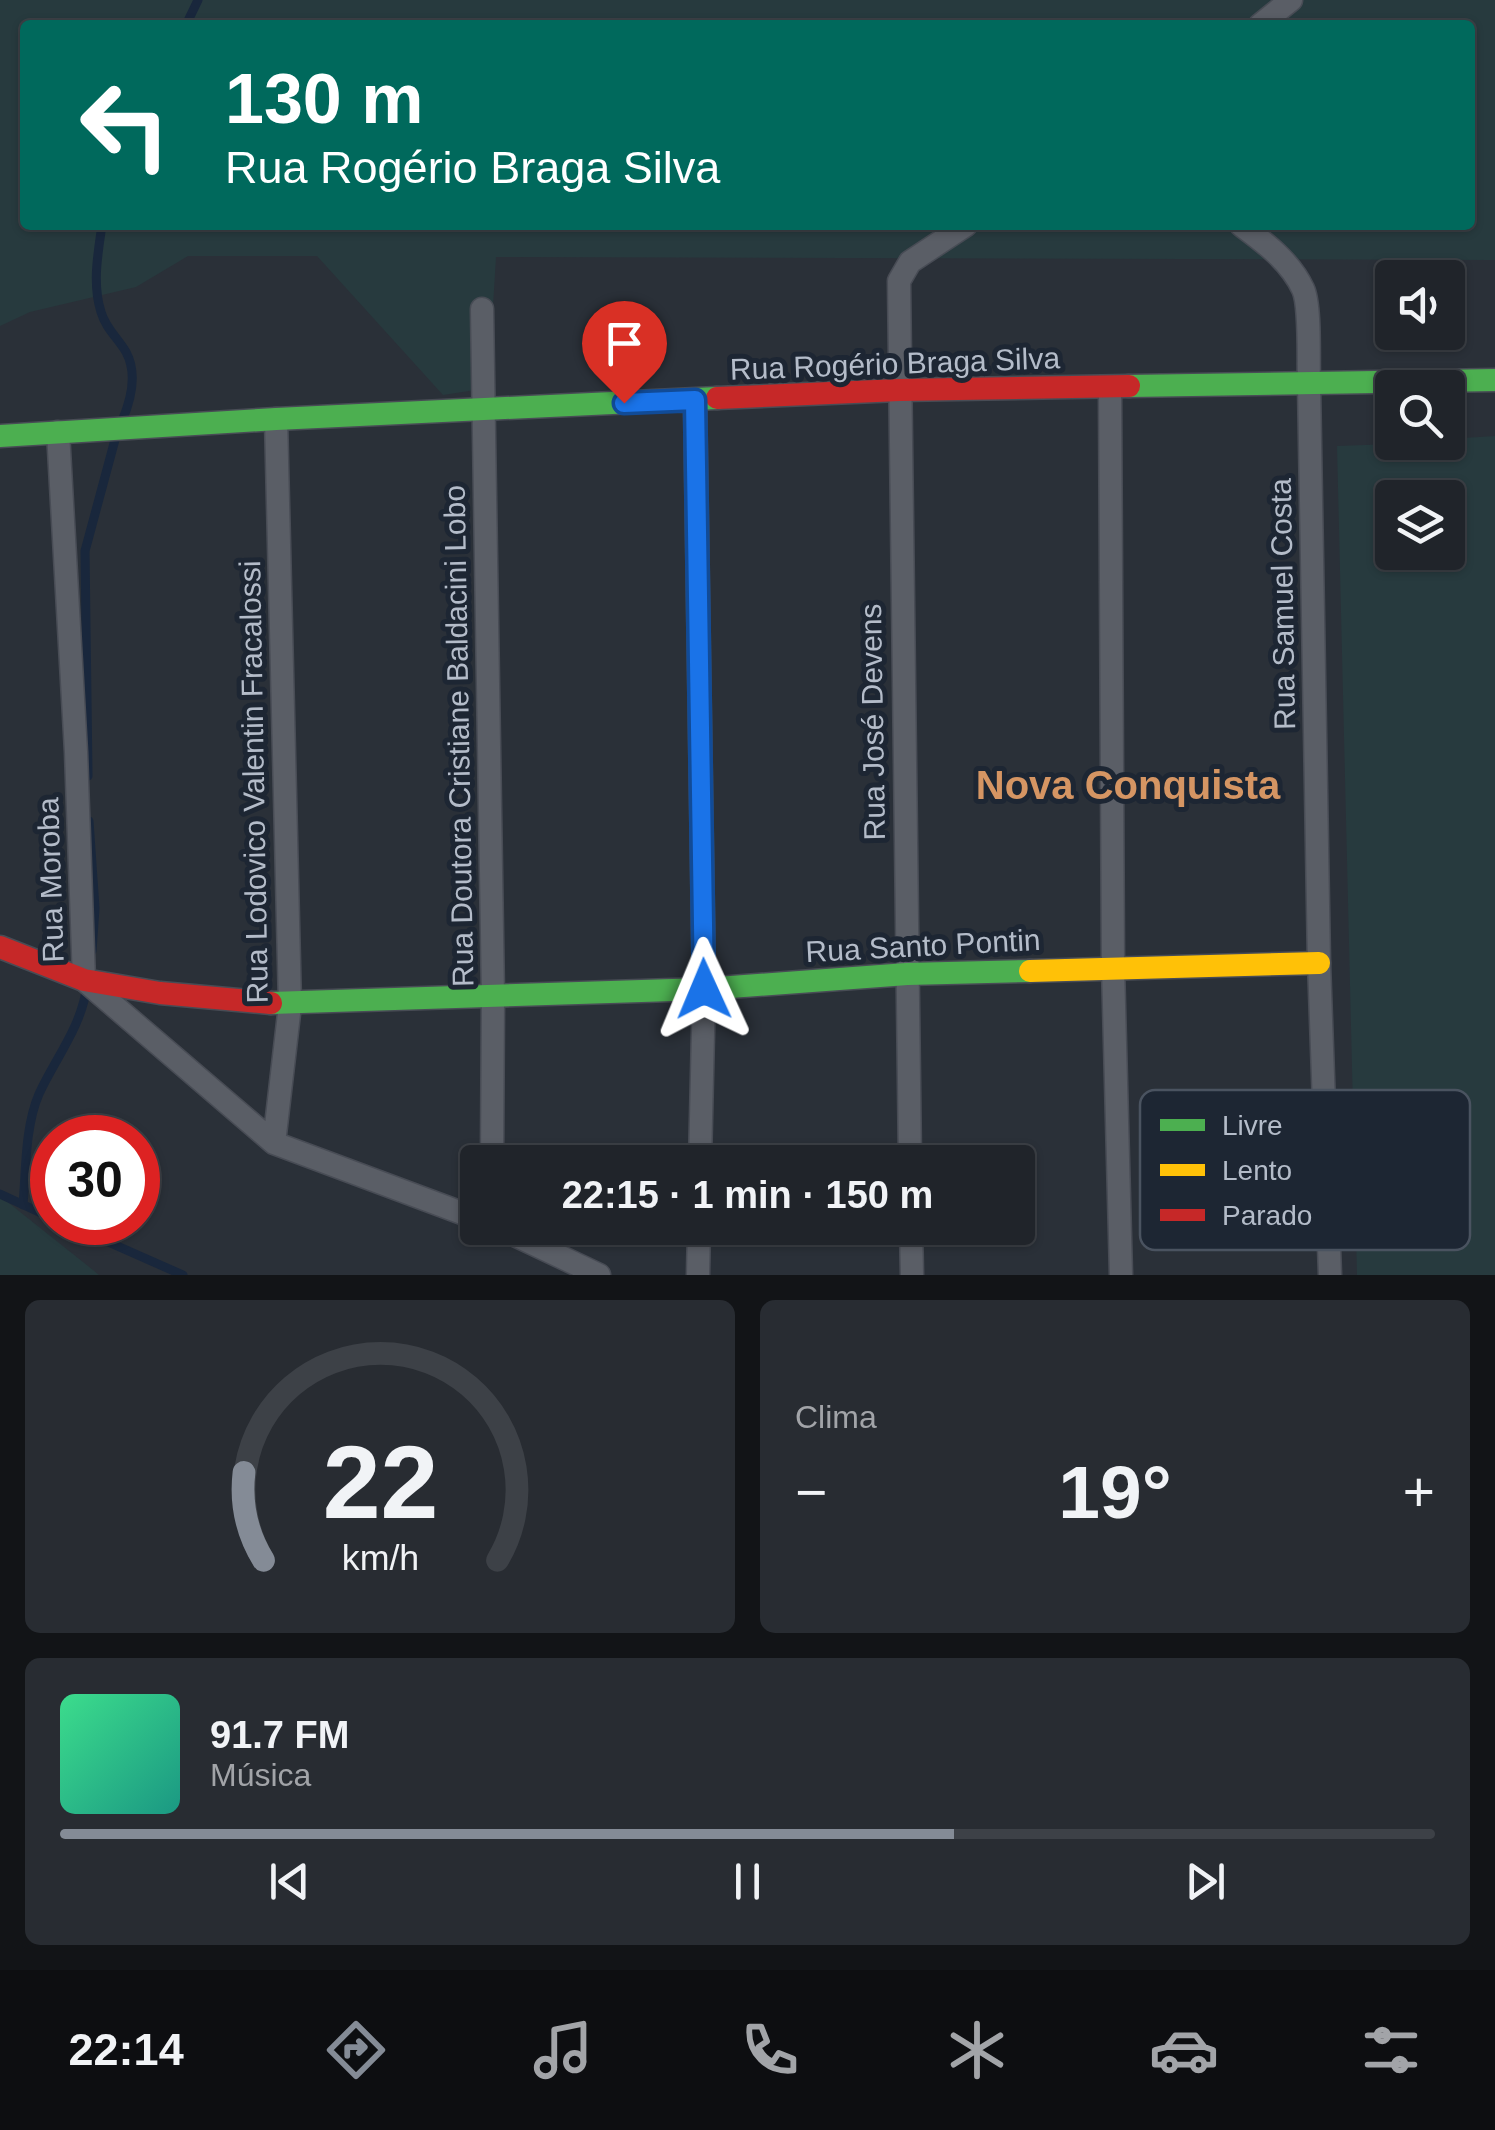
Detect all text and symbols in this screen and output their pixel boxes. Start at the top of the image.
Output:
icon: left [60,60,190,190]
text: 130 m [225,60,423,138]
text: Rua Rogério Braga Silva [225,142,720,193]
map controls [1375,260,1465,570]
button: sound [1375,260,1465,350]
pin [582,301,667,404]
icon: arrive [597,316,652,371]
street label: Rua Rogério Braga Silva [729,341,1061,386]
button: search [1375,370,1465,460]
street label: Rua Samuel Costa [1264,478,1301,730]
button: layers [1375,480,1465,570]
street label: Rua Doutora Cristiane Baldacini Lobo [438,485,479,987]
street label: Rua Lodovico Valentin Fracalossi [233,560,274,1004]
street label: Rua José Devens [854,603,891,841]
district label: Nova Conquista [976,763,1281,807]
street label: Rua Moroba [31,797,70,963]
street label: Rua Santo Pontin [805,923,1041,968]
position arrow [652,937,756,1041]
legend [1140,1090,1470,1250]
text: Livre [1222,1110,1283,1141]
speed limit sign: 30 [30,1115,160,1245]
text: Lento [1222,1155,1292,1186]
text: 22:15 · 1 min · 150 m [562,1174,933,1216]
text: Parado [1222,1200,1312,1231]
text: Clima [795,1399,877,1435]
text: 22 [322,1424,438,1540]
text: 19° [1058,1450,1172,1534]
text: − [795,1461,827,1523]
text: + [1403,1461,1435,1523]
text: km/h [341,1538,419,1578]
text: 91.7 FM [210,1714,349,1756]
text: Música [210,1757,311,1793]
icon: previous [262,1854,317,1909]
icon: pause [720,1854,775,1909]
icon: next [1178,1854,1233,1909]
icon: directions [321,2015,391,2085]
icon: music [528,2015,598,2085]
icon: phone [735,2015,805,2085]
icon: climate [942,2015,1012,2085]
icon: car [1149,2015,1219,2085]
icon: filters [1356,2015,1426,2085]
text: 22:14 [69,2024,184,2075]

